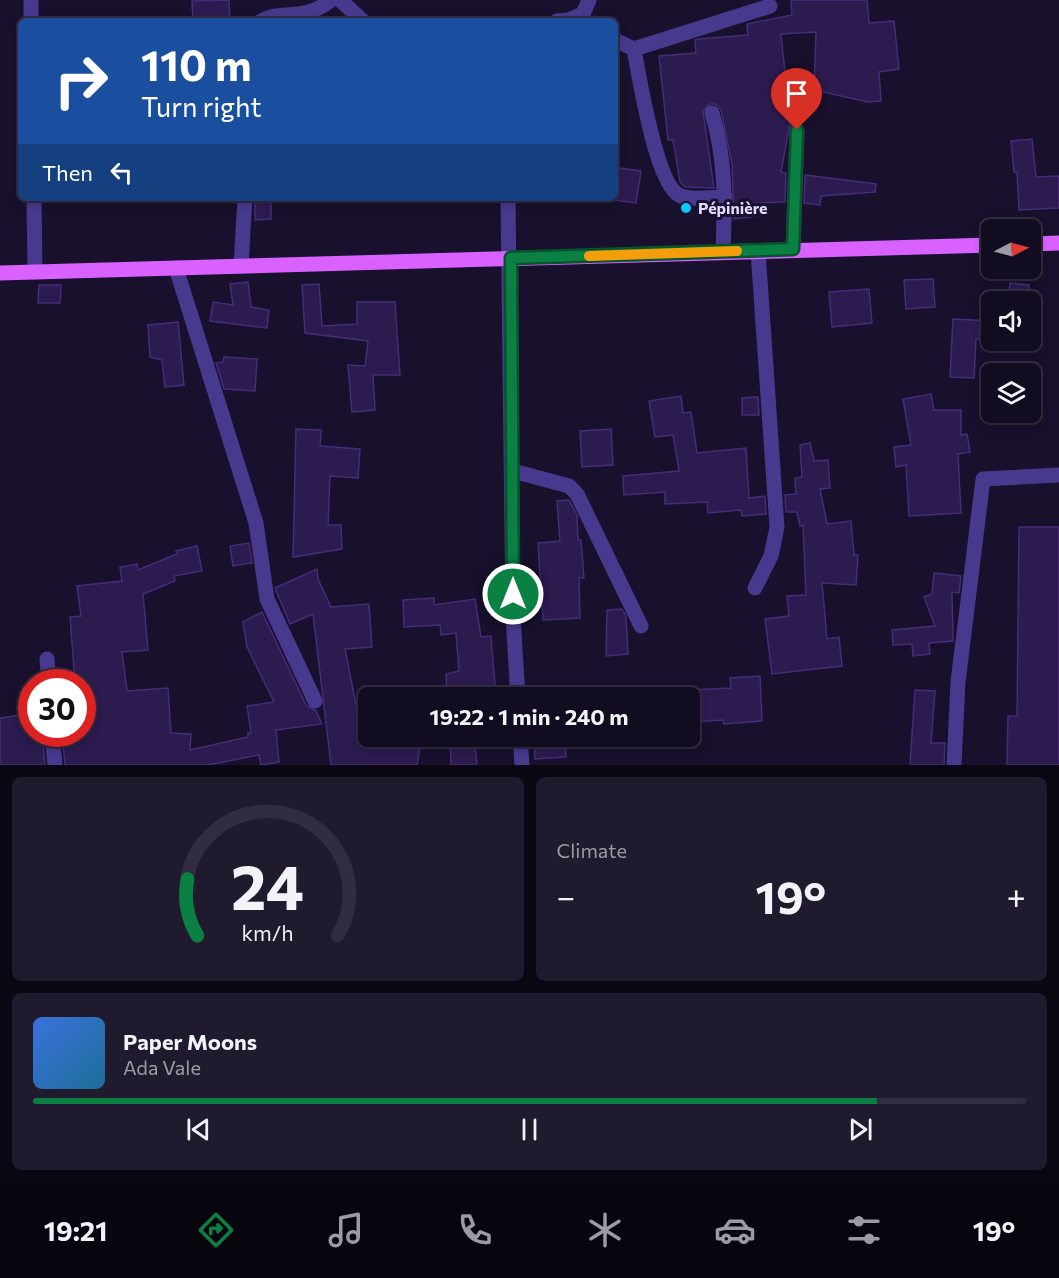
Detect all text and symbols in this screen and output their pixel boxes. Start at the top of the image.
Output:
text: 110 m [141,38,252,90]
icon: right [42,42,120,120]
pin [771,68,822,130]
icon: arrive [780,77,813,110]
text: Turn right [141,90,261,123]
icon: left [105,156,138,189]
text: Then [42,159,93,186]
place label: Pépinière [698,198,767,217]
marker: Pépinière [679,201,693,215]
north arrow [981,219,1041,279]
map controls [981,219,1041,423]
button: sound [981,291,1041,351]
button: layers [981,363,1041,423]
position arrow [481,562,545,626]
speed limit sign: 30 [18,669,96,747]
text: 19:22 · 1 min · 240 m [430,703,628,730]
text: Climate [557,838,627,862]
text: 24 [231,847,304,923]
text: 19° [756,868,826,923]
text: − [557,875,575,916]
text: + [1007,875,1026,916]
text: km/h [242,919,294,945]
text: Paper Moons [123,1028,257,1055]
text: Ada Vale [123,1055,201,1079]
icon: previous [182,1113,215,1146]
icon: pause [513,1113,546,1146]
icon: next [844,1113,877,1146]
icon: directions [195,1209,237,1251]
icon: music [325,1209,367,1251]
icon: phone [454,1209,496,1251]
icon: climate [584,1209,626,1251]
icon: car [714,1209,756,1251]
icon: filters [843,1209,885,1251]
text: 19:21 [44,1214,107,1247]
text: 19° [973,1214,1015,1247]

